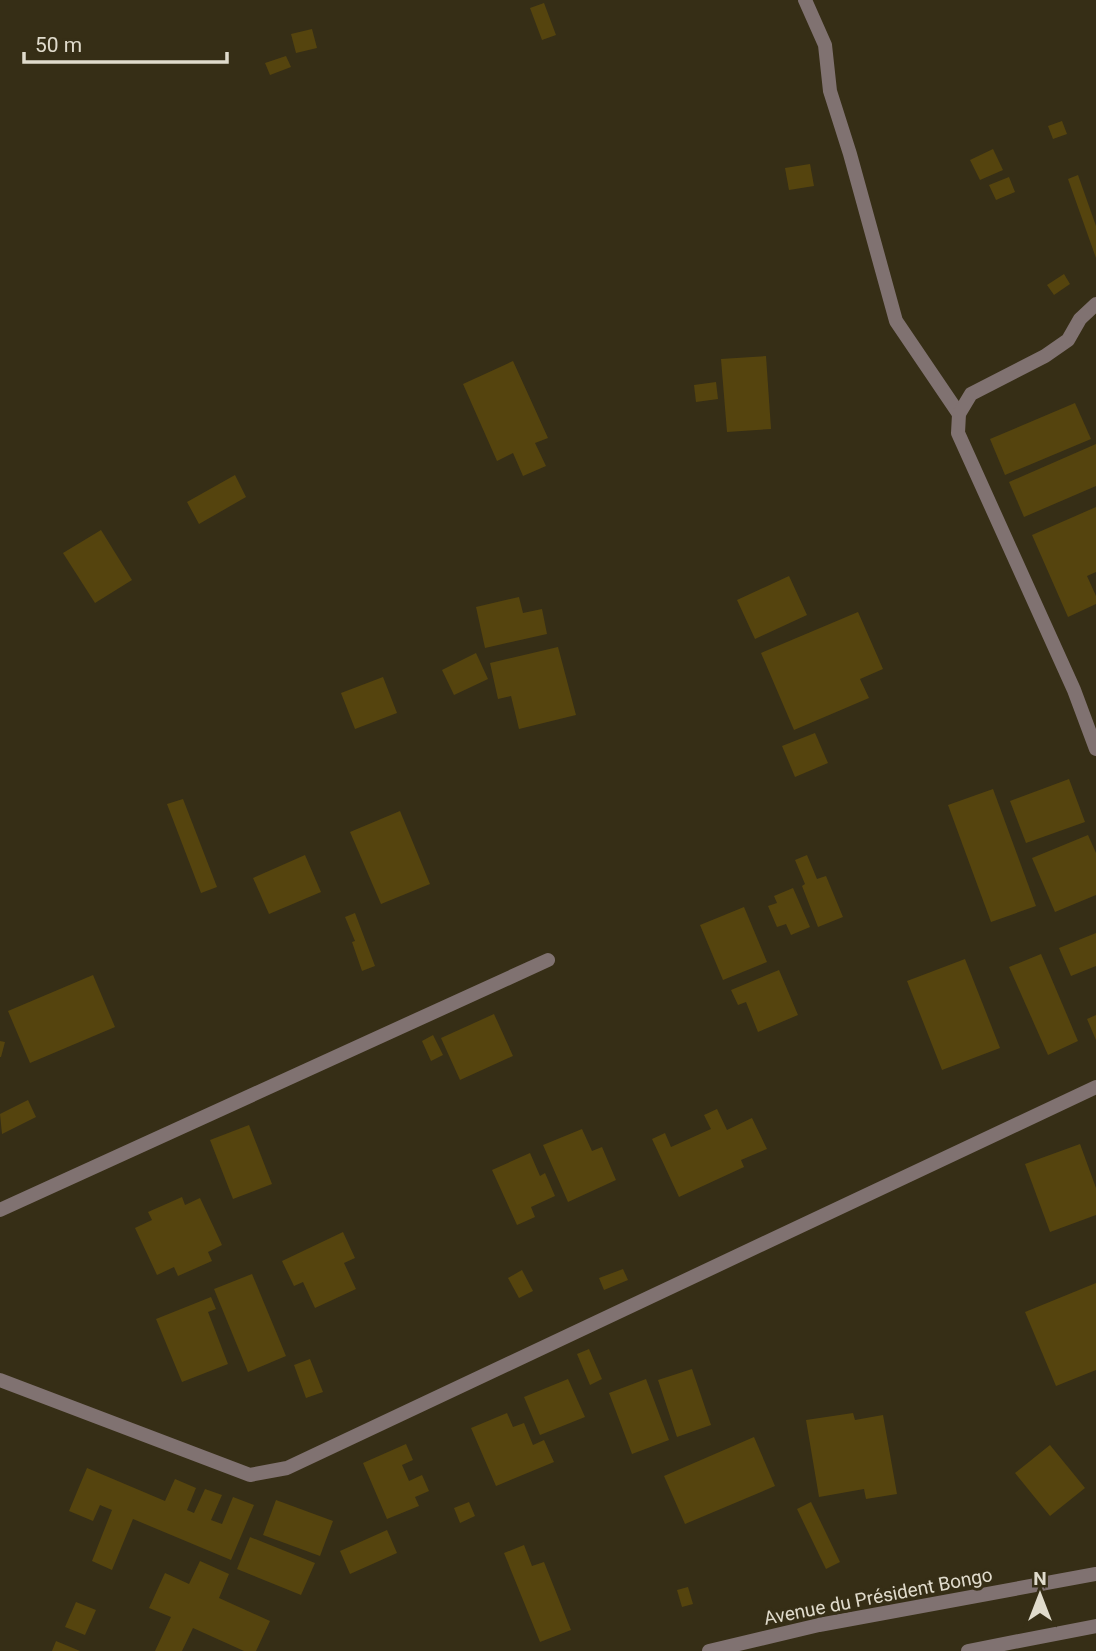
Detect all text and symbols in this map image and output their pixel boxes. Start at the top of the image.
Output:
scale bar [24,21,228,65]
text: 50 m [35,33,82,57]
north arrow [1005,1560,1075,1630]
street label: Avenue du Président Bongo [762,1563,994,1630]
text: N [1033,1567,1047,1590]

